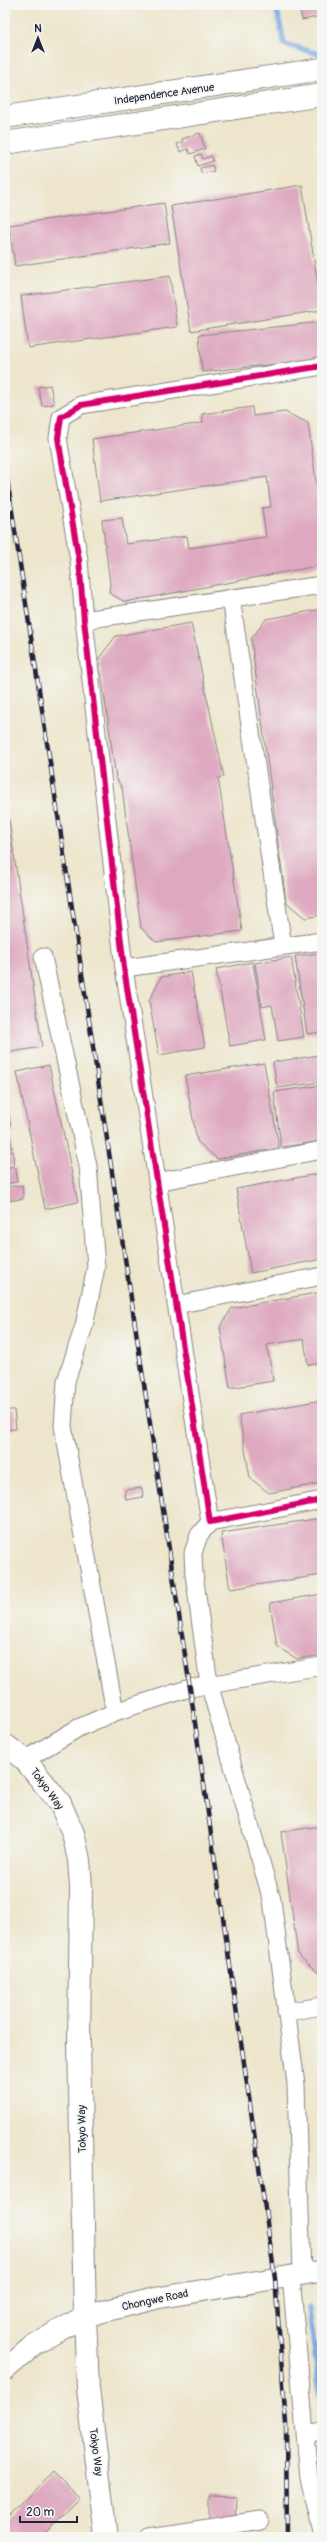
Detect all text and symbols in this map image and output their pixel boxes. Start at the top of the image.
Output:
north arrow [18,18,58,58]
text: N [34,22,42,35]
street label: Independence Avenue [113,80,215,107]
street label: Tokyo Way [28,1766,67,1813]
street label: Tokyo Way [75,2104,89,2153]
street label: Chongwe Road [121,2287,189,2313]
street label: Tokyo Way [87,2427,105,2477]
scale bar [20,2498,77,2524]
text: 20 m [26,2505,55,2520]

